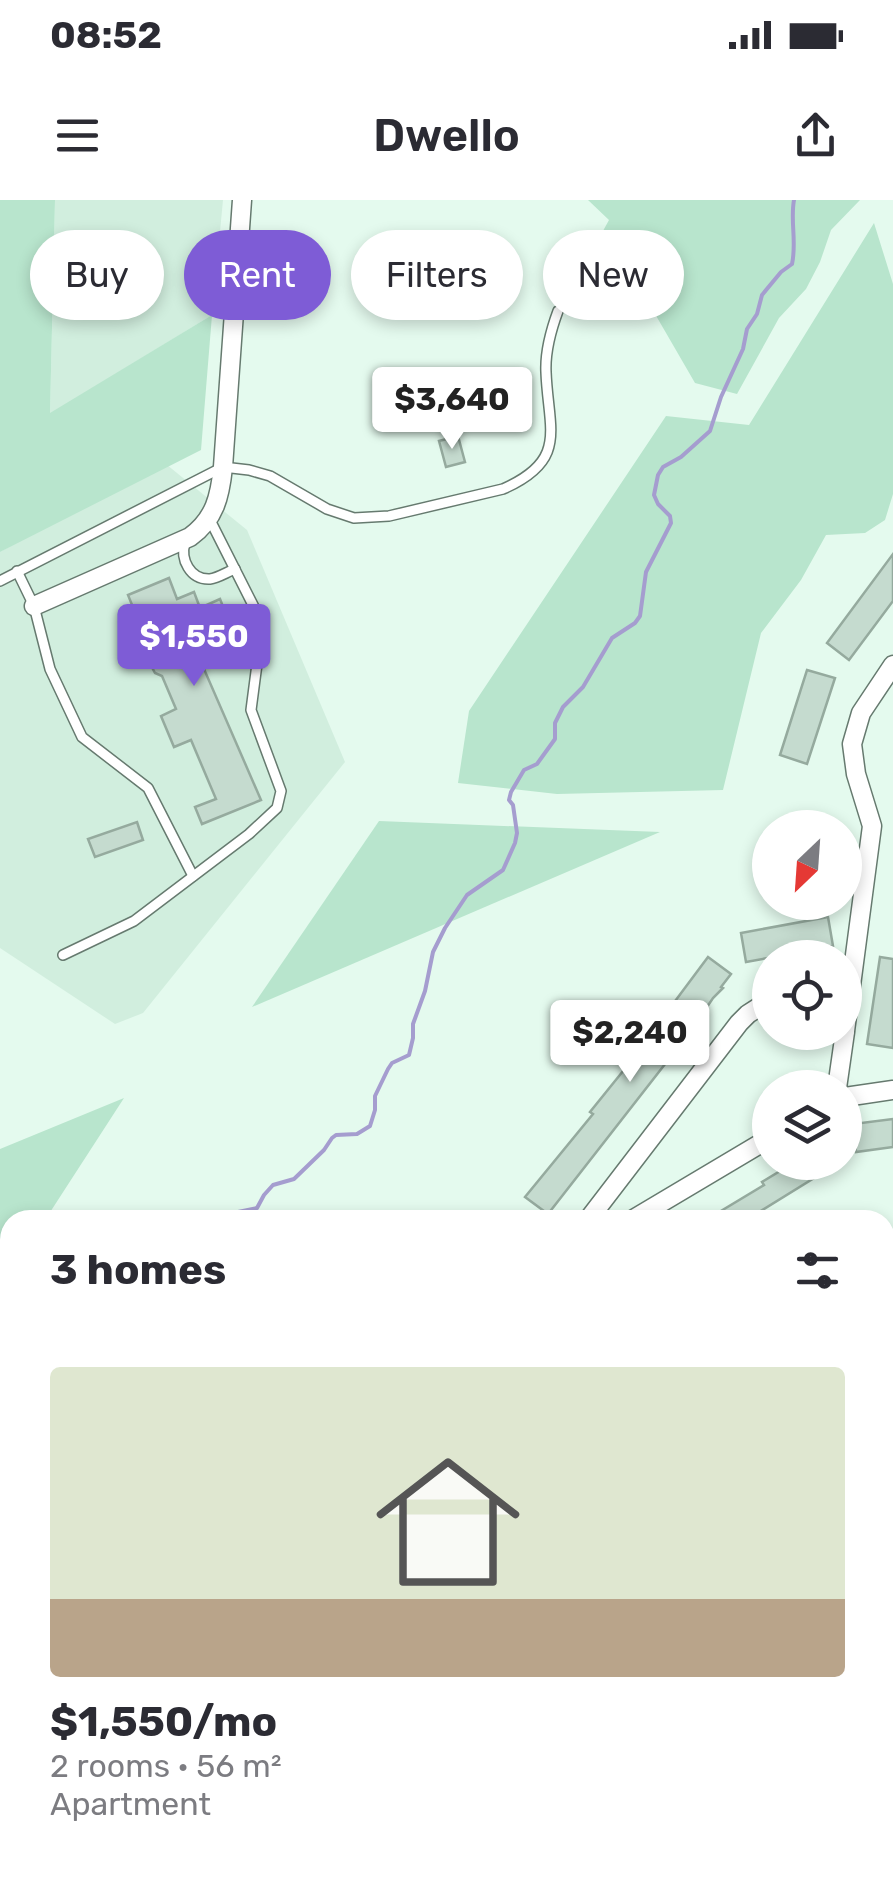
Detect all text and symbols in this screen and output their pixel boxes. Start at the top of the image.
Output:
text: 08:52 [50,12,162,58]
icon: menu [50,108,105,163]
icon: share [788,108,843,163]
text: Dwello [373,109,520,162]
chip: Buy [30,230,164,320]
chip: Rent [184,230,331,320]
chip: Filters [351,230,523,320]
chip: New [543,230,684,320]
pin: $3,640 [371,367,533,452]
text: $3,640 [394,380,510,418]
pin: $1,550 [113,604,275,689]
text: $1,550 [139,617,249,655]
north arrow [752,810,862,920]
map controls [752,810,862,1180]
button: locate [752,940,862,1050]
pin: $2,240 [549,1000,711,1085]
text: $2,240 [572,1013,688,1051]
button: layers [752,1070,862,1180]
icon: filters [790,1243,845,1298]
text: 3 homes [50,1245,226,1295]
icon: home [358,1432,538,1612]
text: $1,550/mo [50,1697,277,1747]
text: 2 rooms · 56 m² [50,1747,282,1785]
text: Apartment [50,1785,211,1823]

